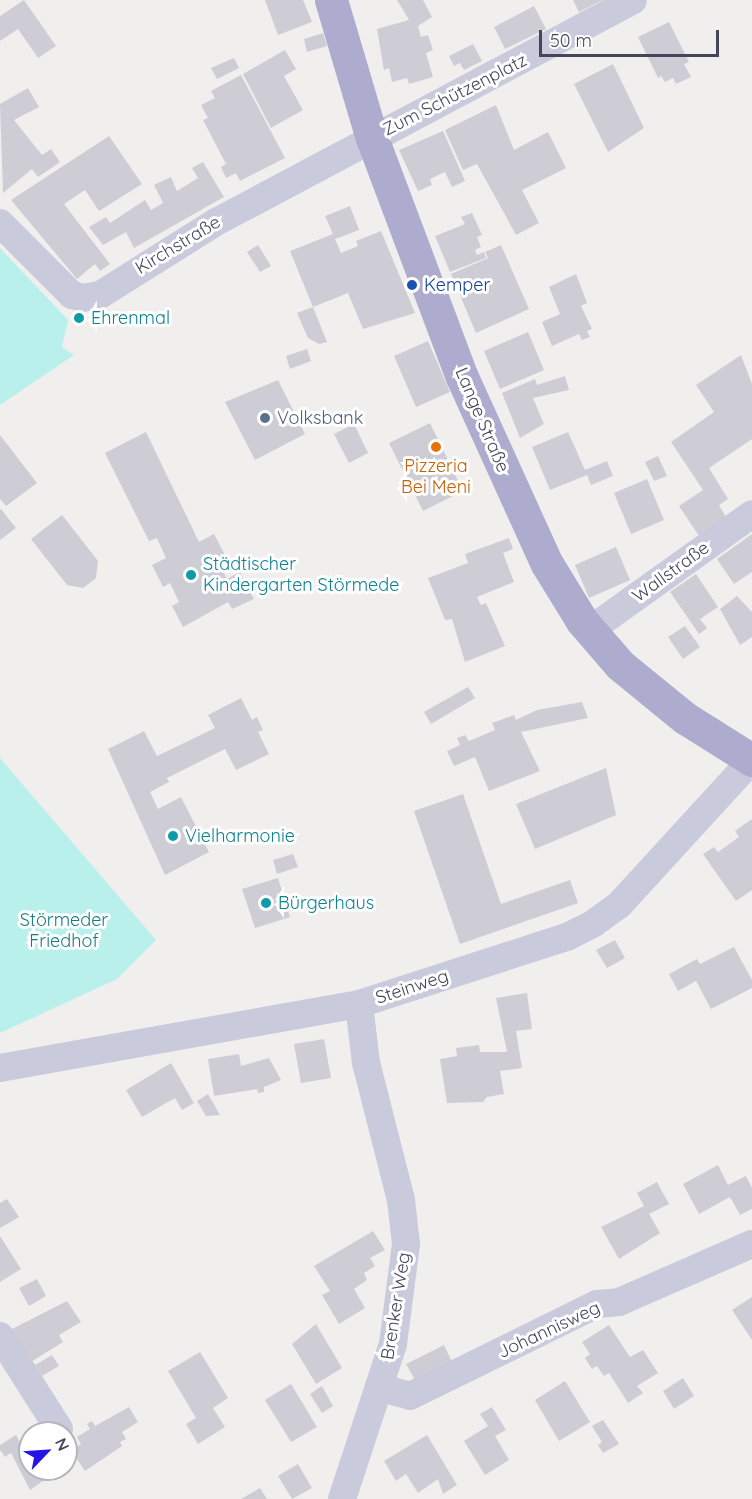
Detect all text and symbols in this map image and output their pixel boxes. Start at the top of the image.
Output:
scale bar [542,18,722,56]
text: 50 m [550,29,592,52]
street label: Zum Schützenplatz [379,49,531,141]
street label: Kirchstraße [132,211,224,279]
place label: Kemper [424,274,490,296]
marker: Kemper [405,278,419,292]
place label: Ehrenmal [91,307,170,329]
marker: Ehrenmal [72,311,86,325]
street label: Lange Straße [450,364,514,476]
place label: Volksbank [277,407,363,429]
marker: Volksbank [258,411,272,425]
marker: Pizzeria Bei Meni [429,440,443,454]
place label: Pizzeria Bei Meni [401,456,471,498]
street label: Wallstraße [628,537,714,607]
place label: Städtischer Kindergarten Störmede [203,554,399,596]
marker: Städtischer Kindergarten Störmede [184,568,198,582]
place label: Vielharmonie [185,825,295,847]
marker: Vielharmonie [166,829,180,843]
place label: Bürgerhaus [278,892,374,914]
marker: Bürgerhaus [259,896,273,910]
park label: Störmeder Friedhof [20,910,108,952]
street label: Steinweg [373,965,451,1009]
street label: Brenker Weg [377,1251,415,1361]
street label: Johannisweg [494,1297,604,1363]
north arrow [18,1421,78,1481]
text: N [51,1435,74,1454]

